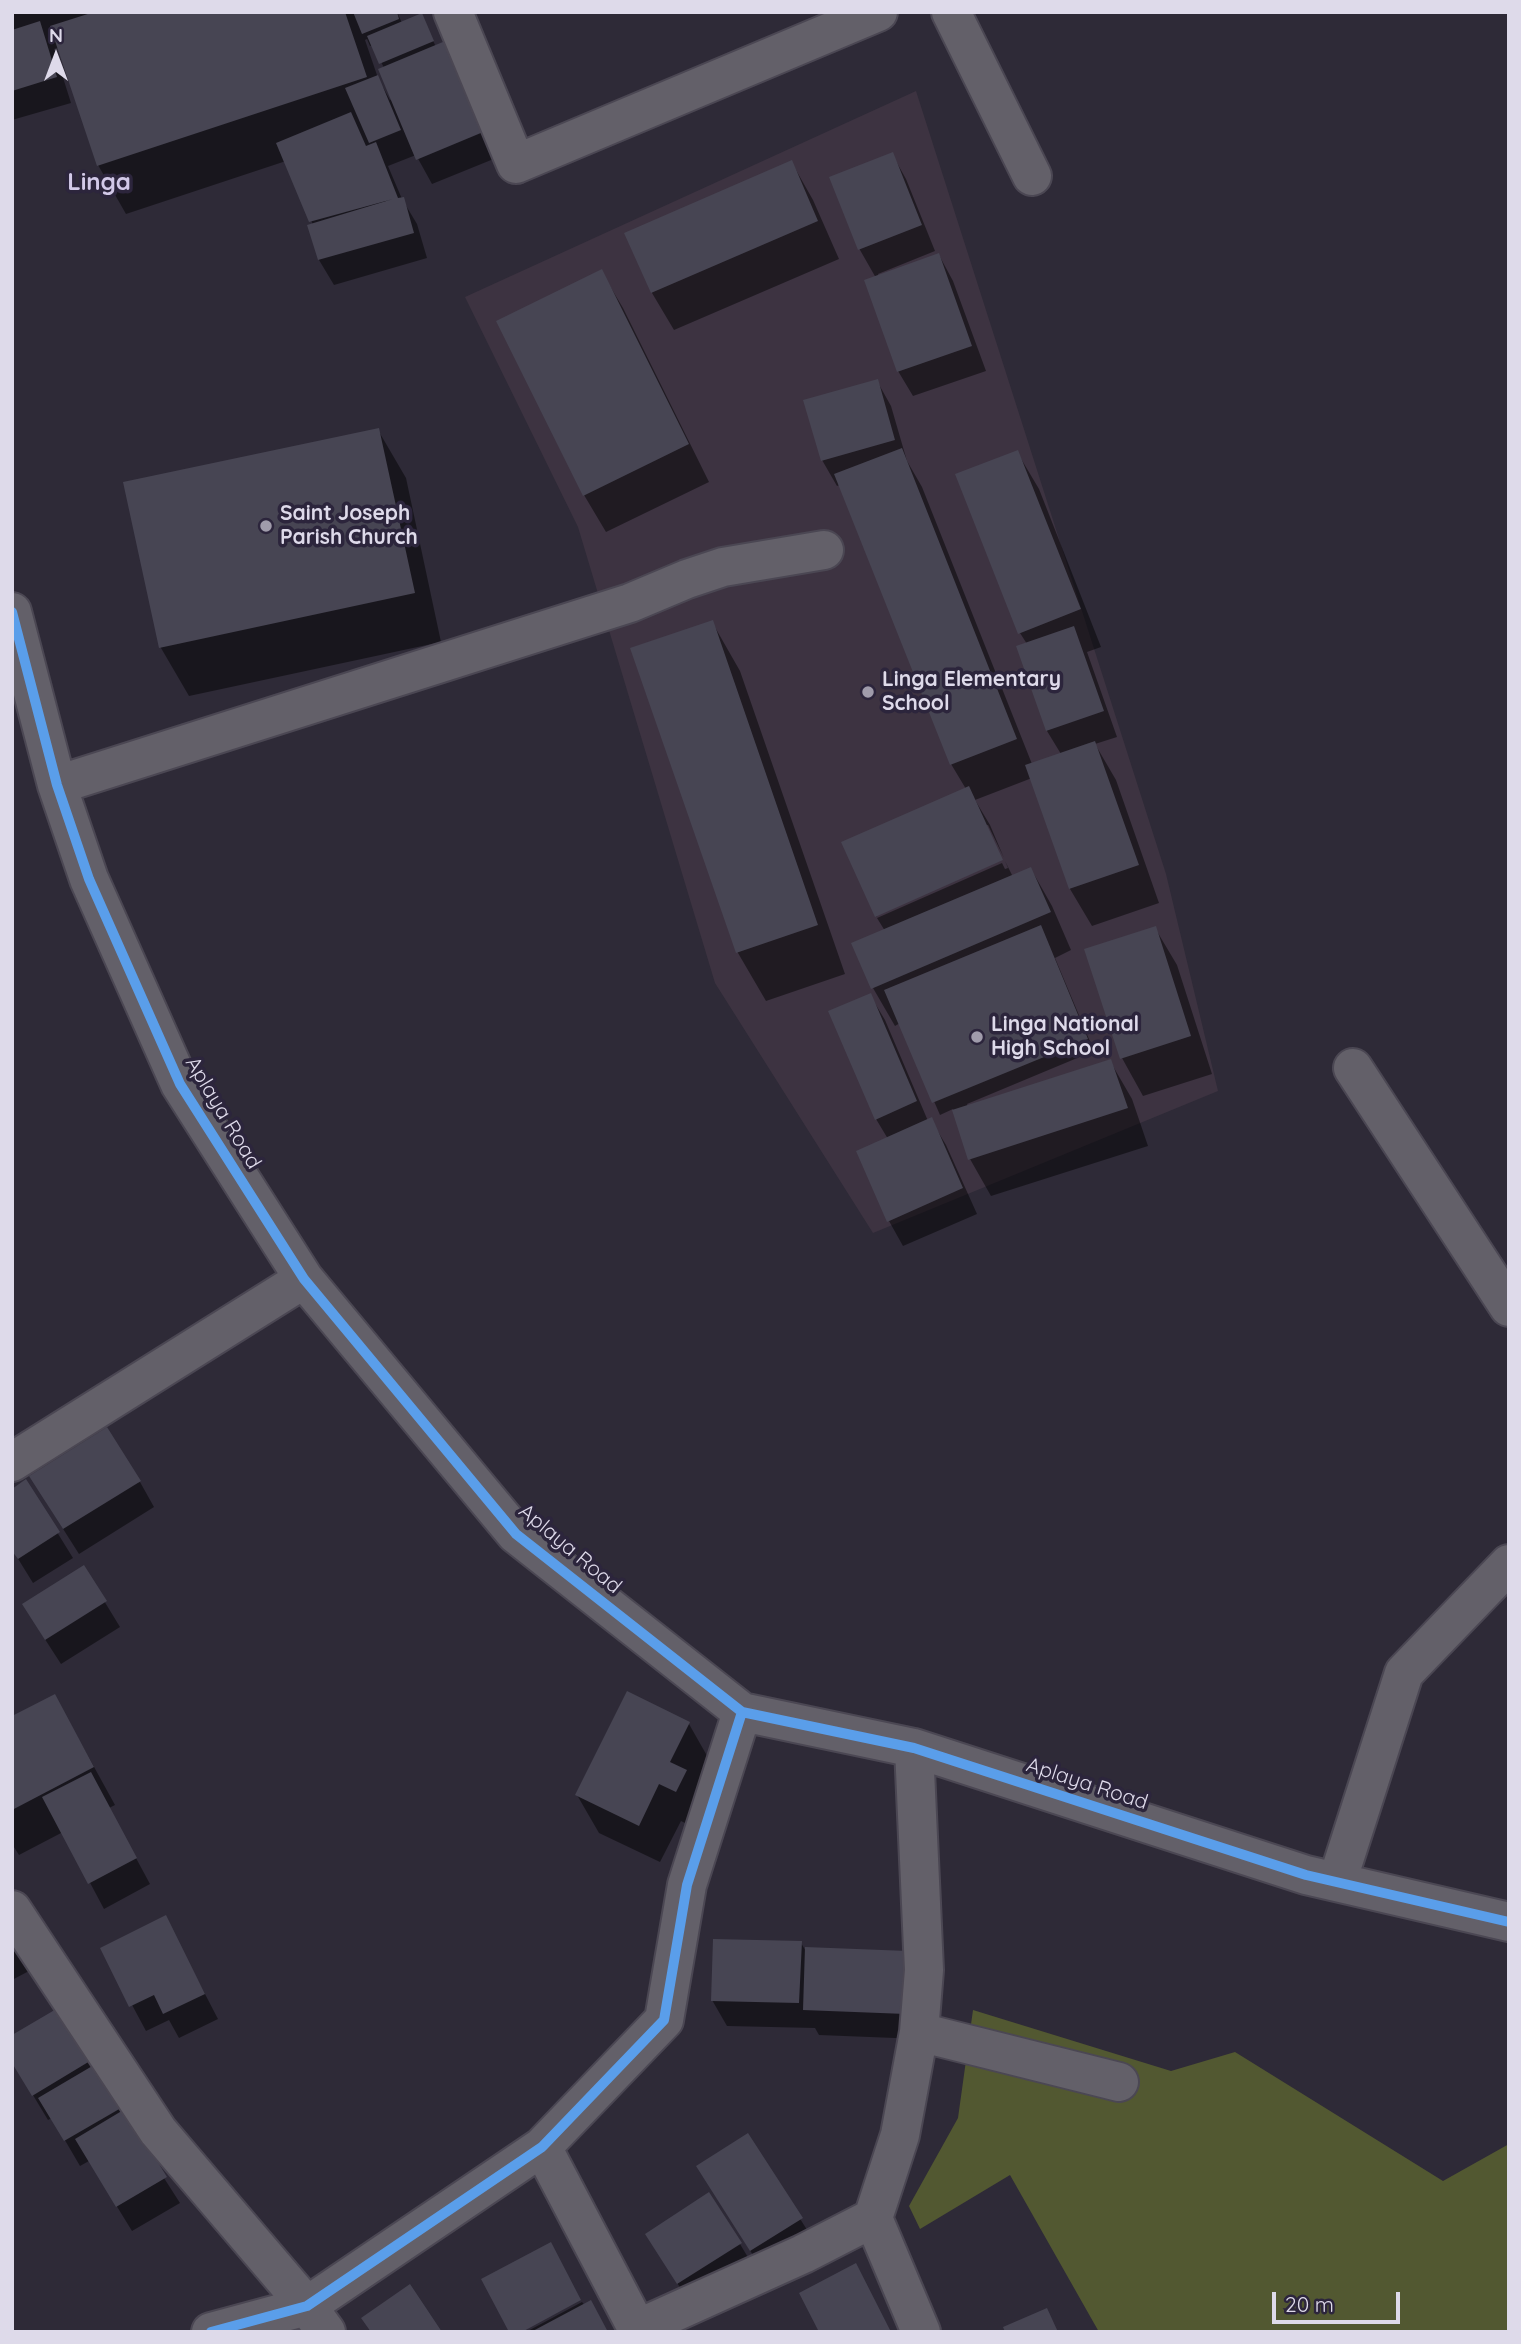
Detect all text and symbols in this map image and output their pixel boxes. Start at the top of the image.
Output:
north arrow [21,21,91,91]
text: N [49,23,63,47]
district label: Linga [67,169,131,197]
place label: Saint Joseph Parish Church [280,501,418,551]
marker: Saint Joseph Parish Church [258,518,274,534]
place label: Linga Elementary School [882,667,1061,717]
marker: Linga Elementary School [860,684,876,700]
place label: Linga National High School [991,1012,1139,1062]
marker: Linga National High School [969,1029,985,1045]
street label: Aplaya Road [180,1052,266,1174]
street label: Aplaya Road [514,1499,626,1599]
street label: Aplaya Road [1023,1752,1151,1816]
scale bar [1276,2278,1404,2322]
text: 20 m [1285,2291,1334,2317]

